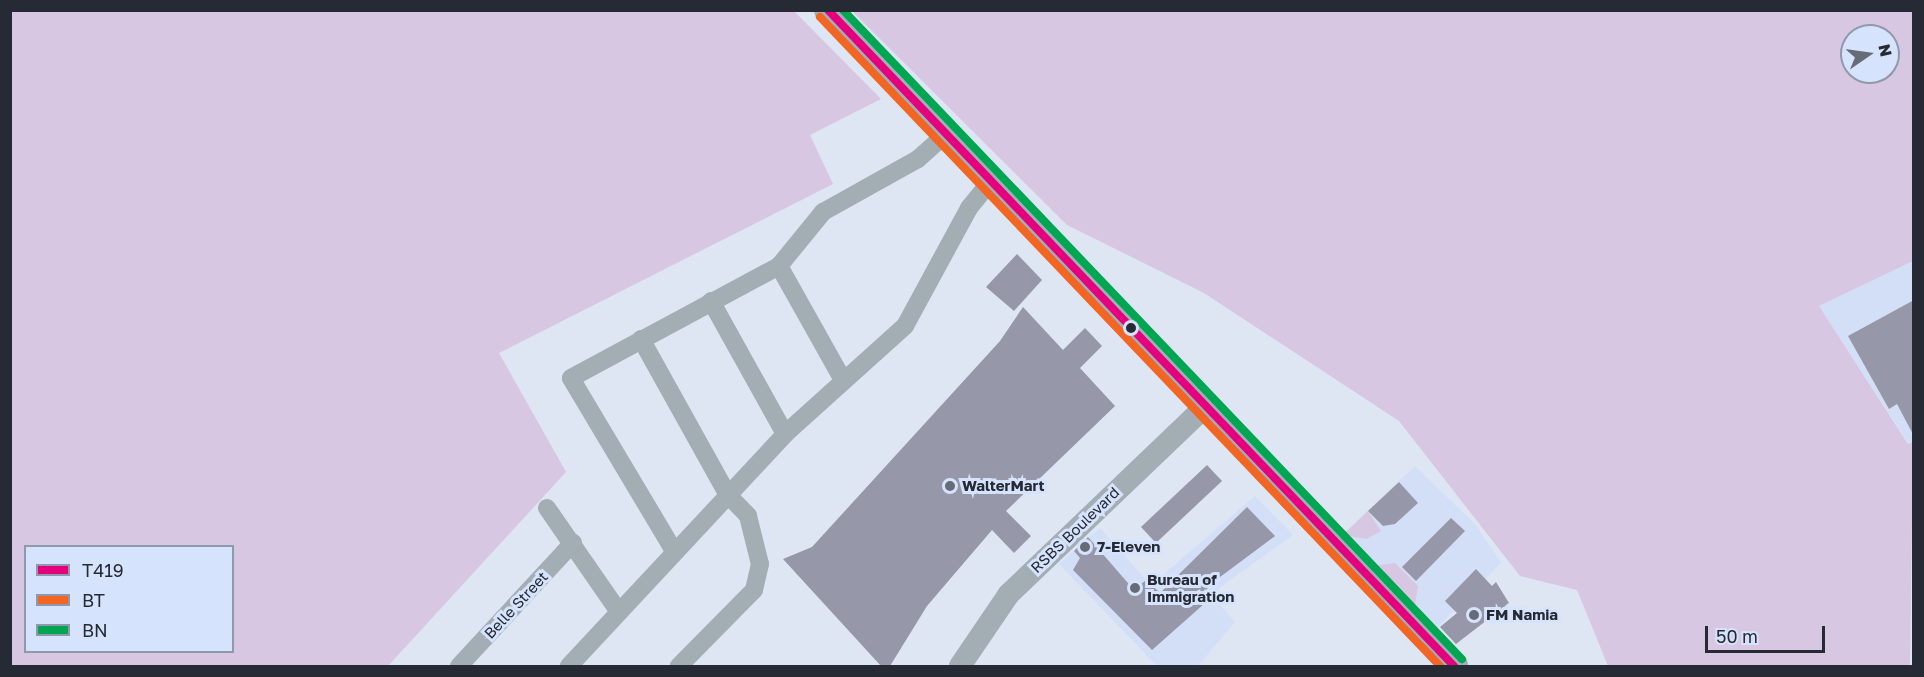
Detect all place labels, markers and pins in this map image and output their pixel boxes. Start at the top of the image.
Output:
unlabelled marker [1125,322,1137,334]
place label: WalterMart [962,477,1045,495]
marker: WalterMart [943,479,957,493]
place label: 7-Eleven [1097,538,1160,556]
marker: 7-Eleven [1078,540,1092,554]
place label: Bureau of Immigration [1147,570,1234,605]
marker: Bureau of Immigration [1128,581,1142,595]
place label: FM Namia [1486,606,1558,624]
marker: FM Namia [1467,608,1481,622]

